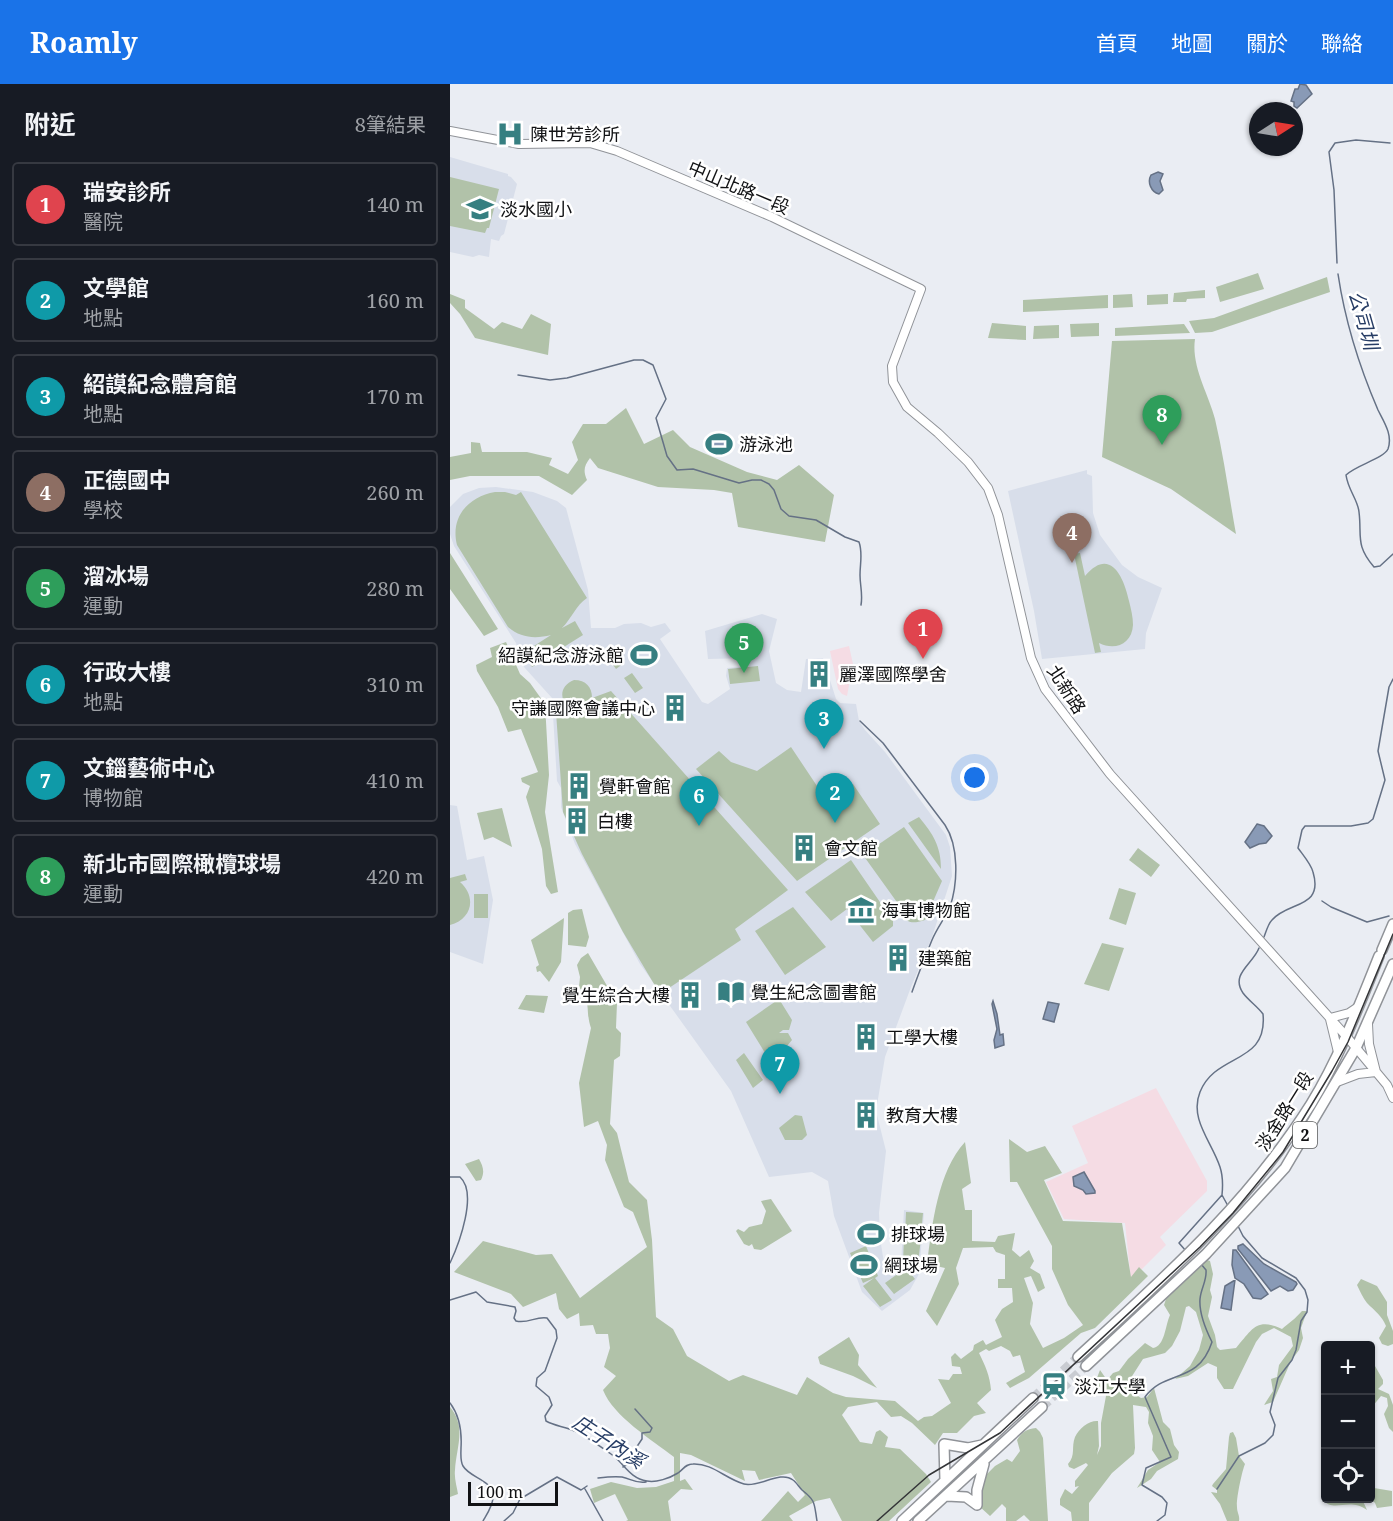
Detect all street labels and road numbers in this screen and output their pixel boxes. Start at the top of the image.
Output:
street label: 中山北路一段 [685,155,793,219]
street label: 北新路 [1042,660,1092,718]
street label: 淡金路一段 [1250,1066,1318,1156]
road number: 2 [1293,1122,1317,1148]

